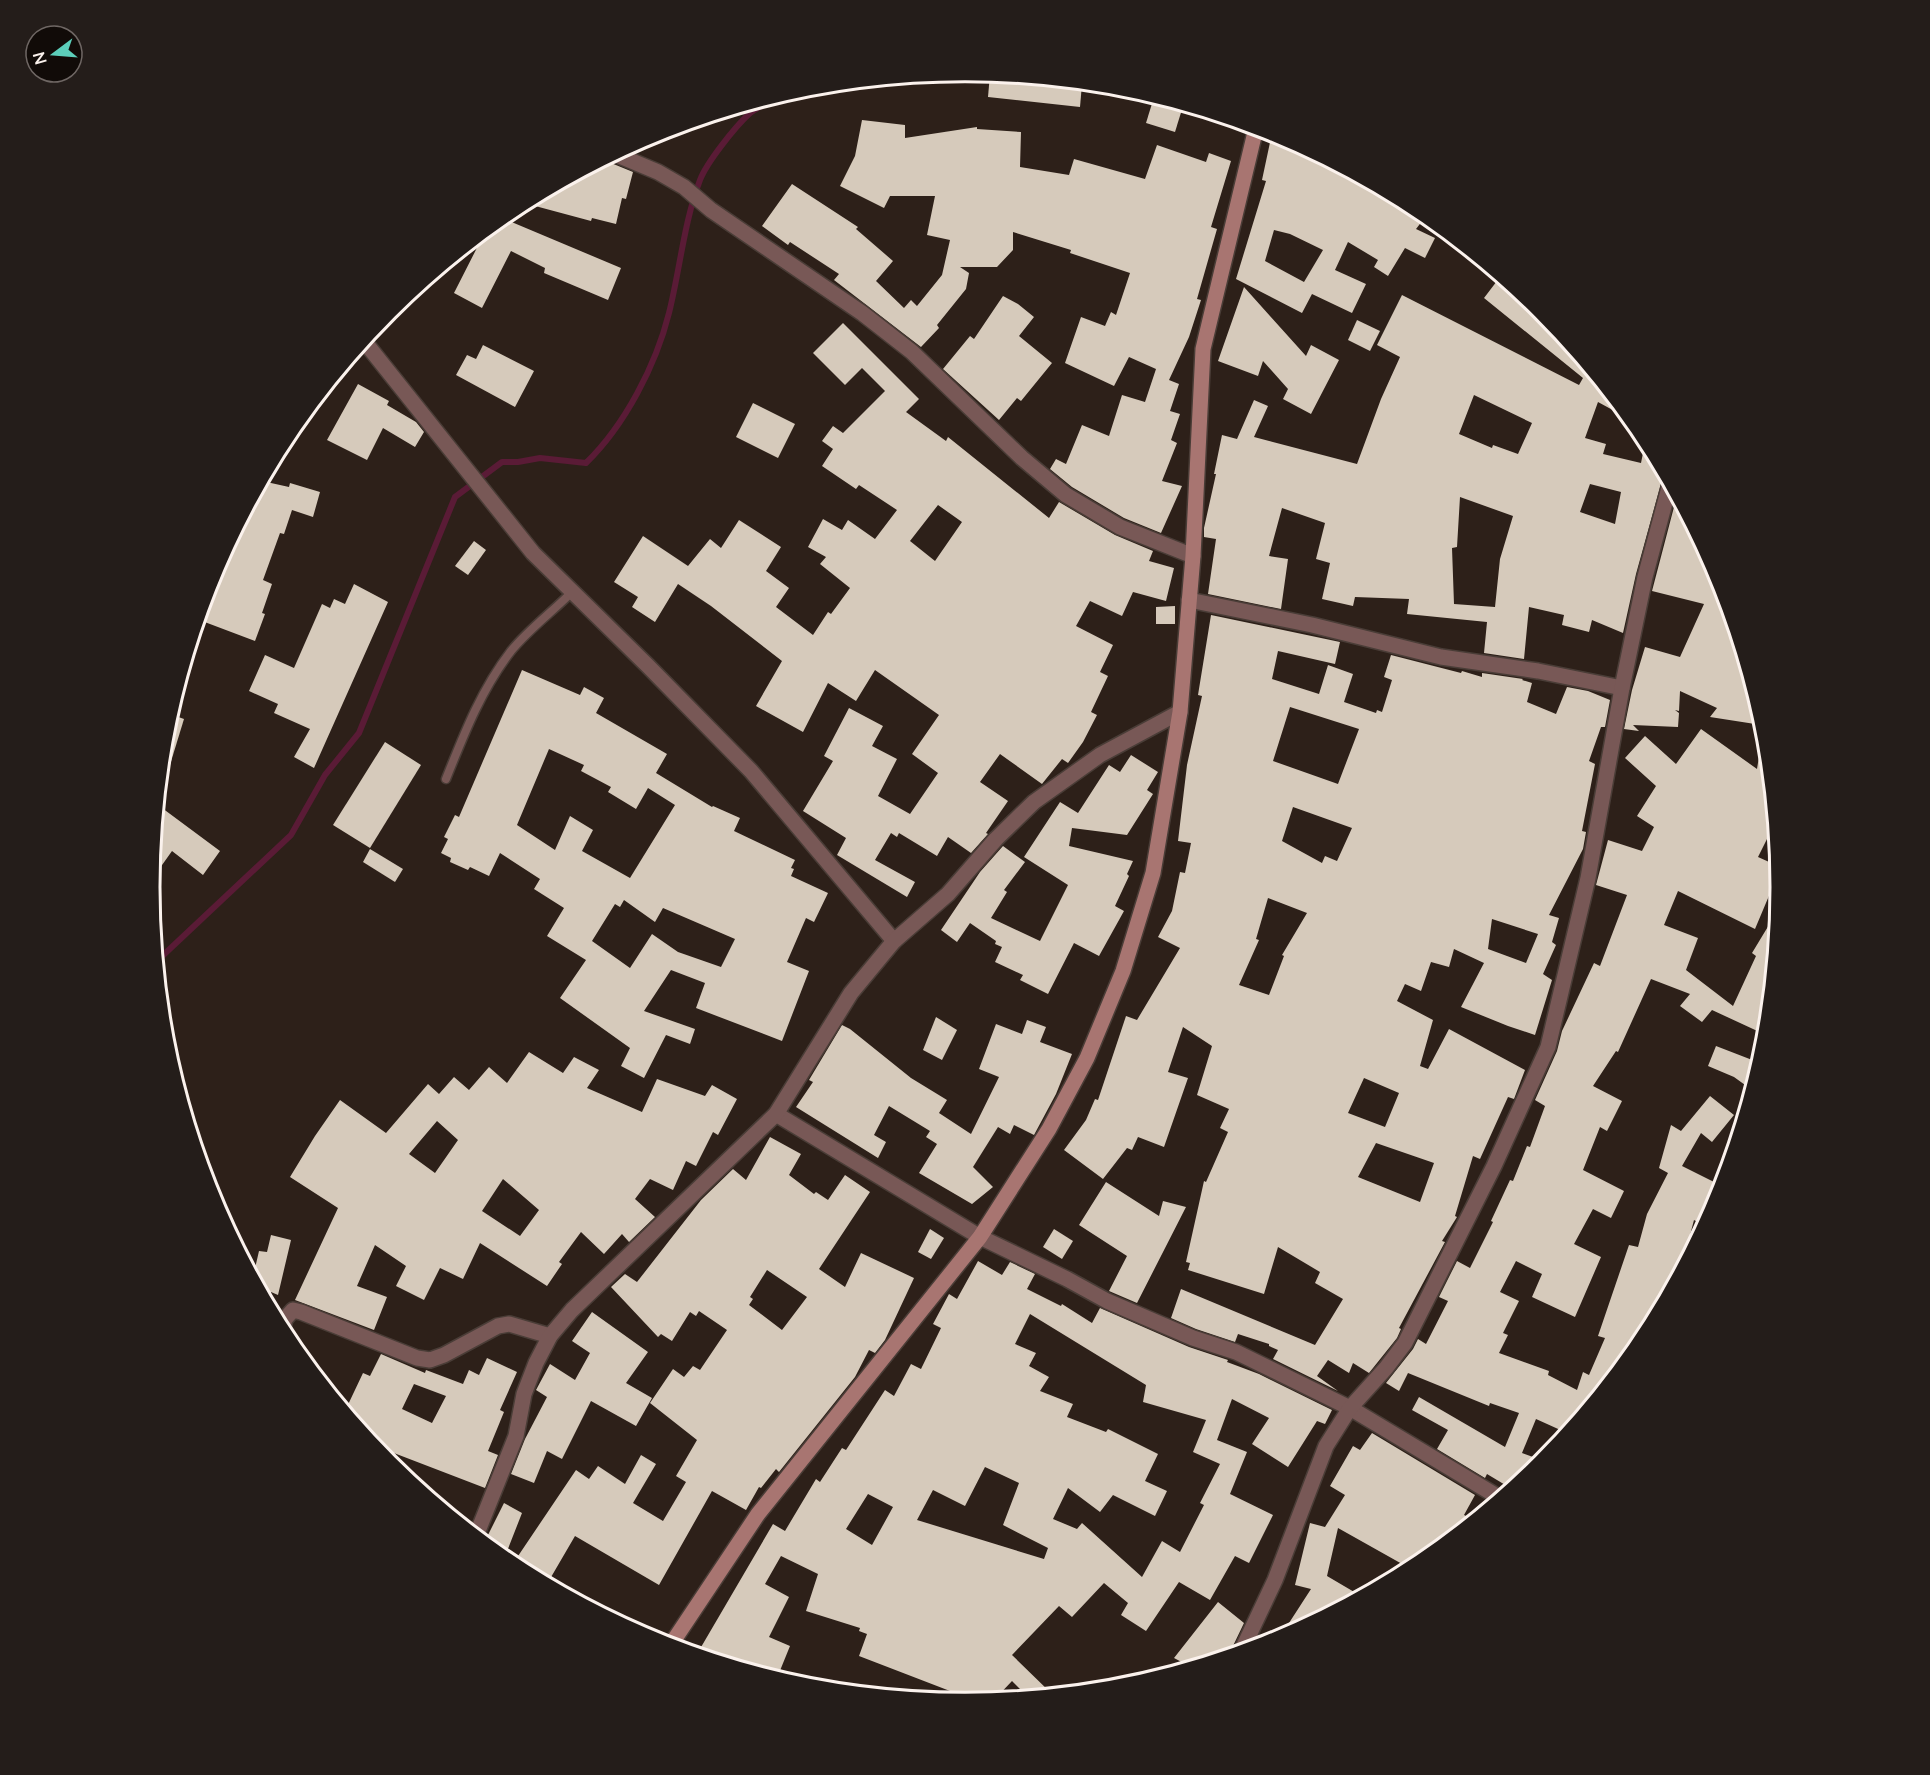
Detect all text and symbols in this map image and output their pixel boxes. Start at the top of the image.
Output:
north arrow [24,24,84,84]
text: N [28,50,50,67]

